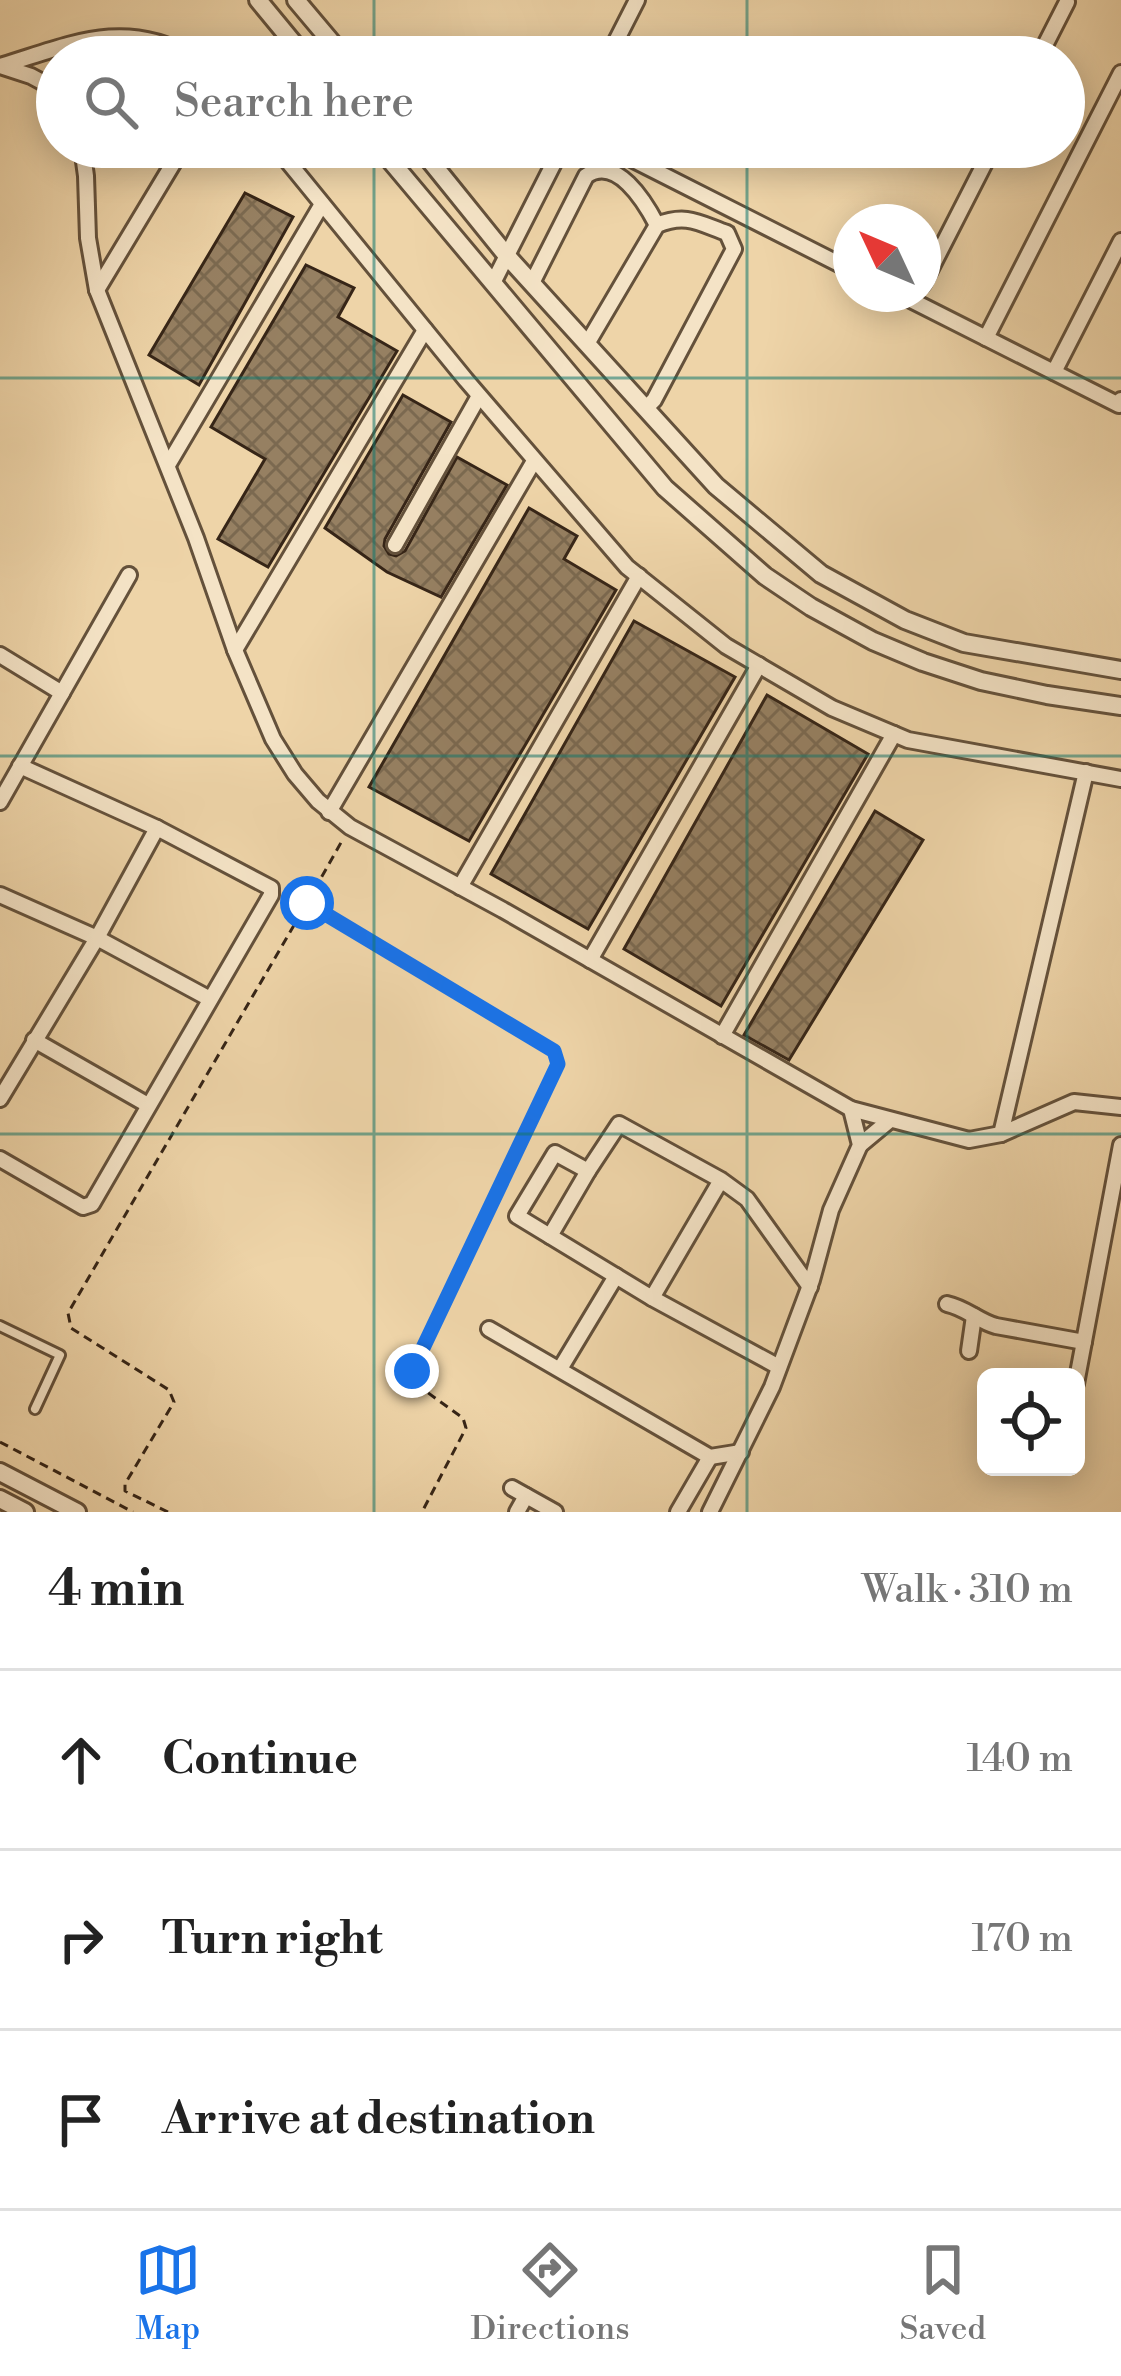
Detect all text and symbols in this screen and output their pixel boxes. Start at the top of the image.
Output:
search box [36,36,1085,168]
icon: search [78,69,144,135]
text: Search here [174,74,414,131]
north arrow [833,204,941,312]
route start [280,876,334,930]
route end [385,1344,439,1398]
map controls [977,1368,1085,1476]
button: locate [977,1368,1085,1476]
text: 4 min [48,1558,184,1622]
text: Walk · 310 m [862,1566,1073,1615]
icon: ahead [48,1727,114,1793]
text: Continue [162,1731,358,1788]
text: 140 m [966,1735,1073,1784]
icon: right [48,1907,114,1973]
text: Turn right [162,1911,383,1968]
text: 170 m [971,1915,1073,1964]
icon: arrive [48,2087,114,2153]
text: Arrive at destination [162,2091,595,2148]
tab: Map [135,2237,201,2350]
tab: Directions [471,2237,630,2350]
tab: Saved [899,2237,986,2350]

